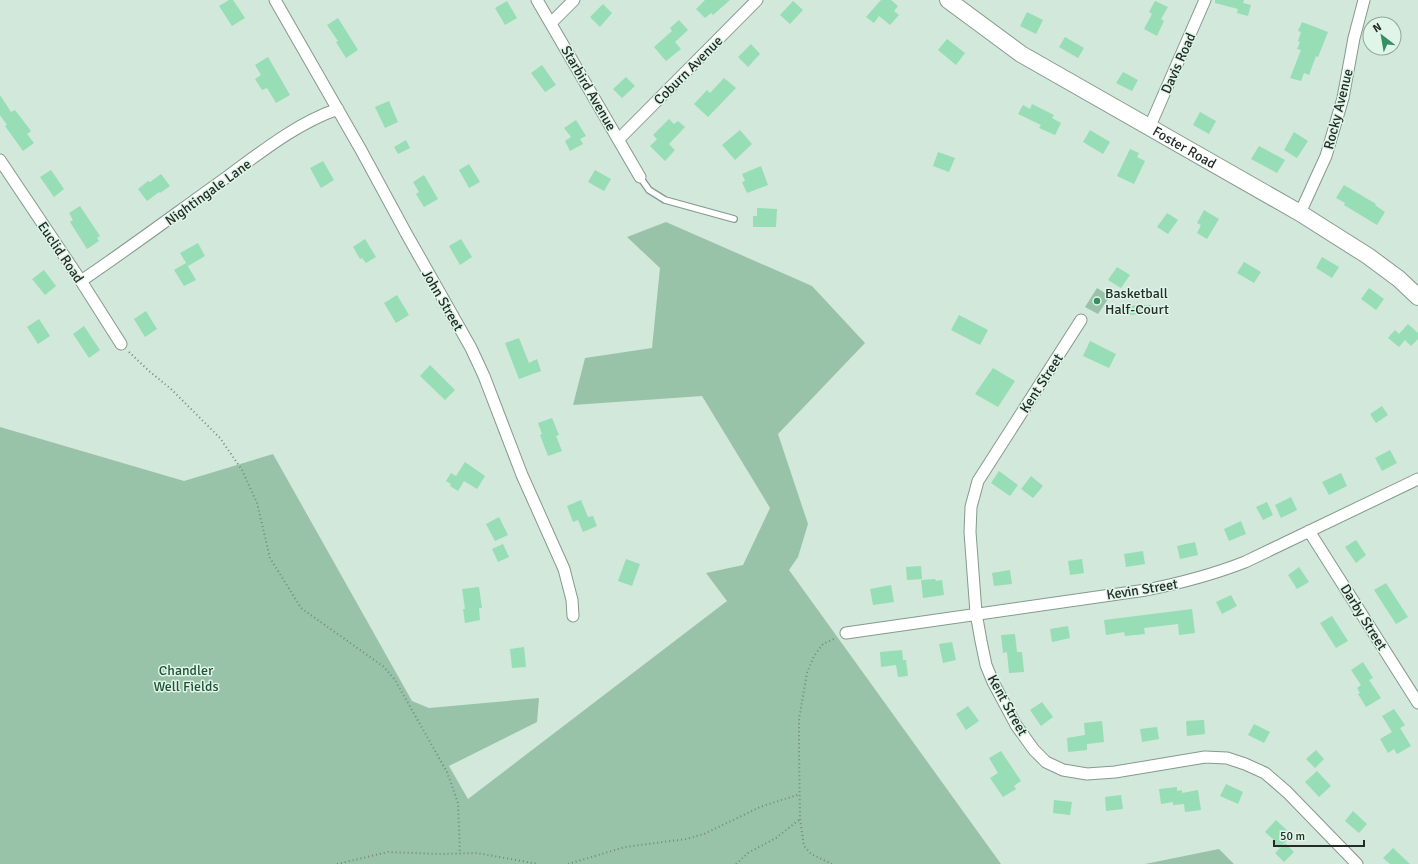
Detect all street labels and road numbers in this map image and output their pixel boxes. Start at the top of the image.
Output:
street label: Davis Road [1157,30,1199,96]
street label: Coburn Avenue [650,32,726,108]
street label: Starbird Avenue [557,43,620,134]
street label: Rocky Avenue [1320,67,1357,151]
street label: Foster Road [1149,123,1219,172]
street label: Nightingale Lane [162,155,255,229]
street label: Euclid Road [34,218,87,286]
street label: John Street [418,266,467,334]
street label: Kent Street [1016,350,1067,416]
street label: Kevin Street [1105,575,1179,604]
street label: Darby Street [1337,581,1391,654]
street label: Kent Street [984,672,1031,739]

